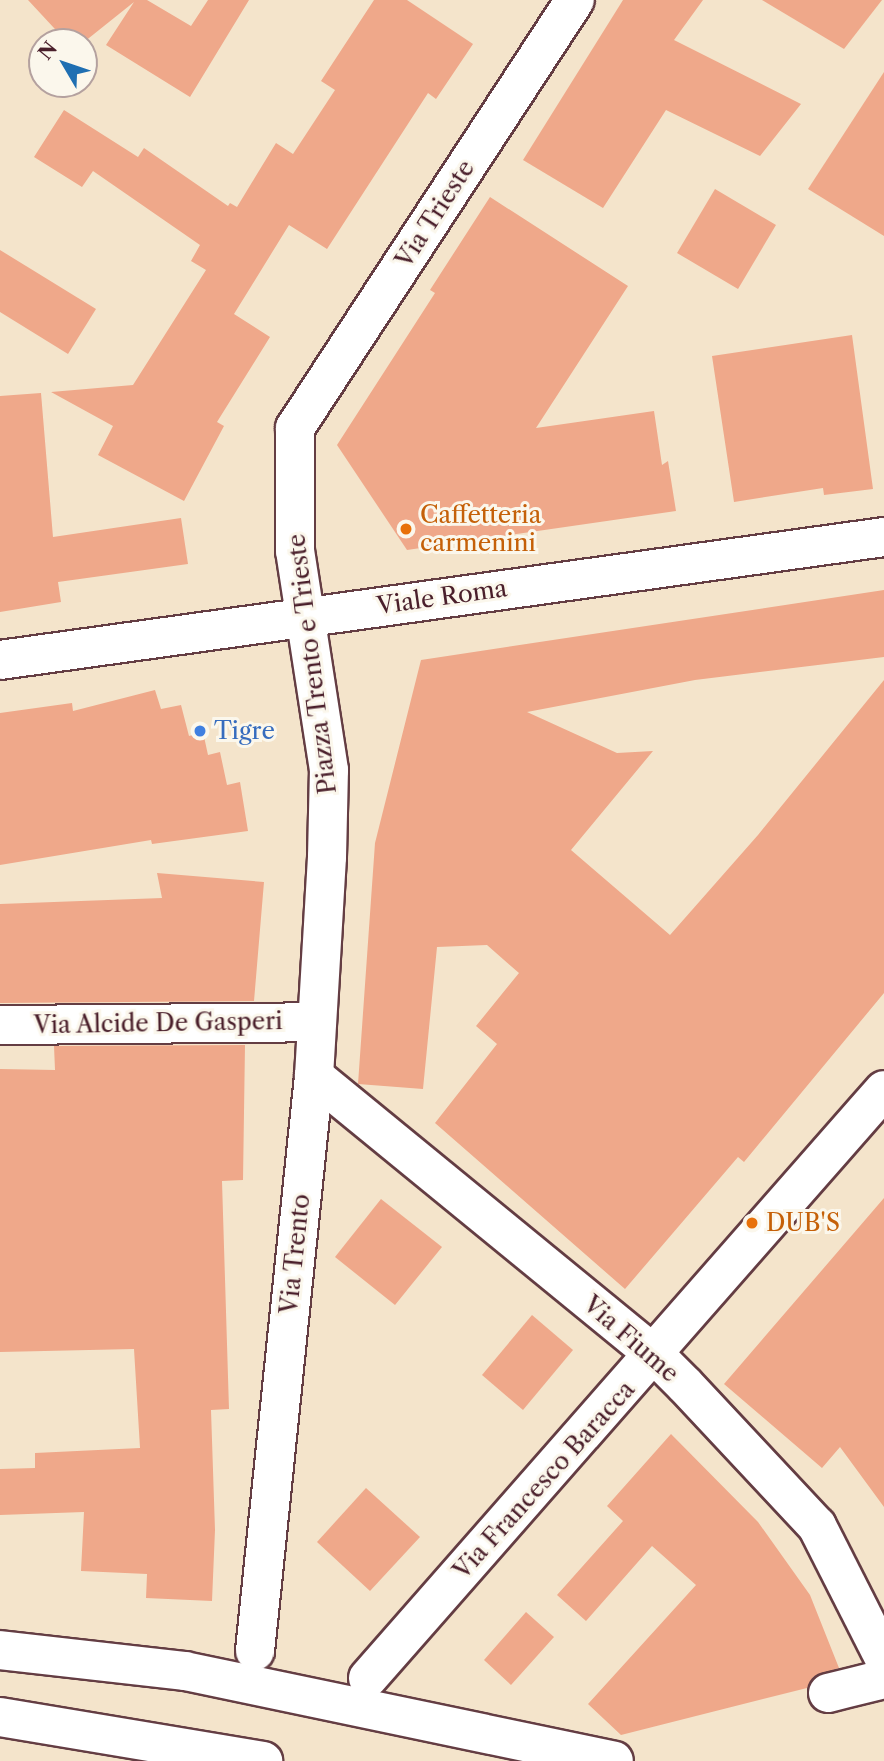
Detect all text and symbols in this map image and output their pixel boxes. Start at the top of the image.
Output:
north arrow [28,28,98,98]
text: N [34,37,62,64]
street label: Via Trieste [389,154,481,274]
place label: Caffetteria carmenini [420,501,541,557]
marker: Caffetteria carmenini [398,521,414,537]
street label: Piazza Trento e Trieste [282,532,342,796]
street label: Viale Roma [375,574,509,620]
place label: Tigre [214,717,275,745]
marker: Tigre [192,723,208,739]
street label: Via Alcide De Gasperi [33,1006,283,1040]
street label: Via Trento [274,1192,316,1316]
place label: DUB'S [766,1209,840,1237]
marker: DUB'S [744,1215,760,1231]
street label: Via Fiume [577,1290,685,1388]
street label: Via Francesco Baracca [447,1375,641,1585]

